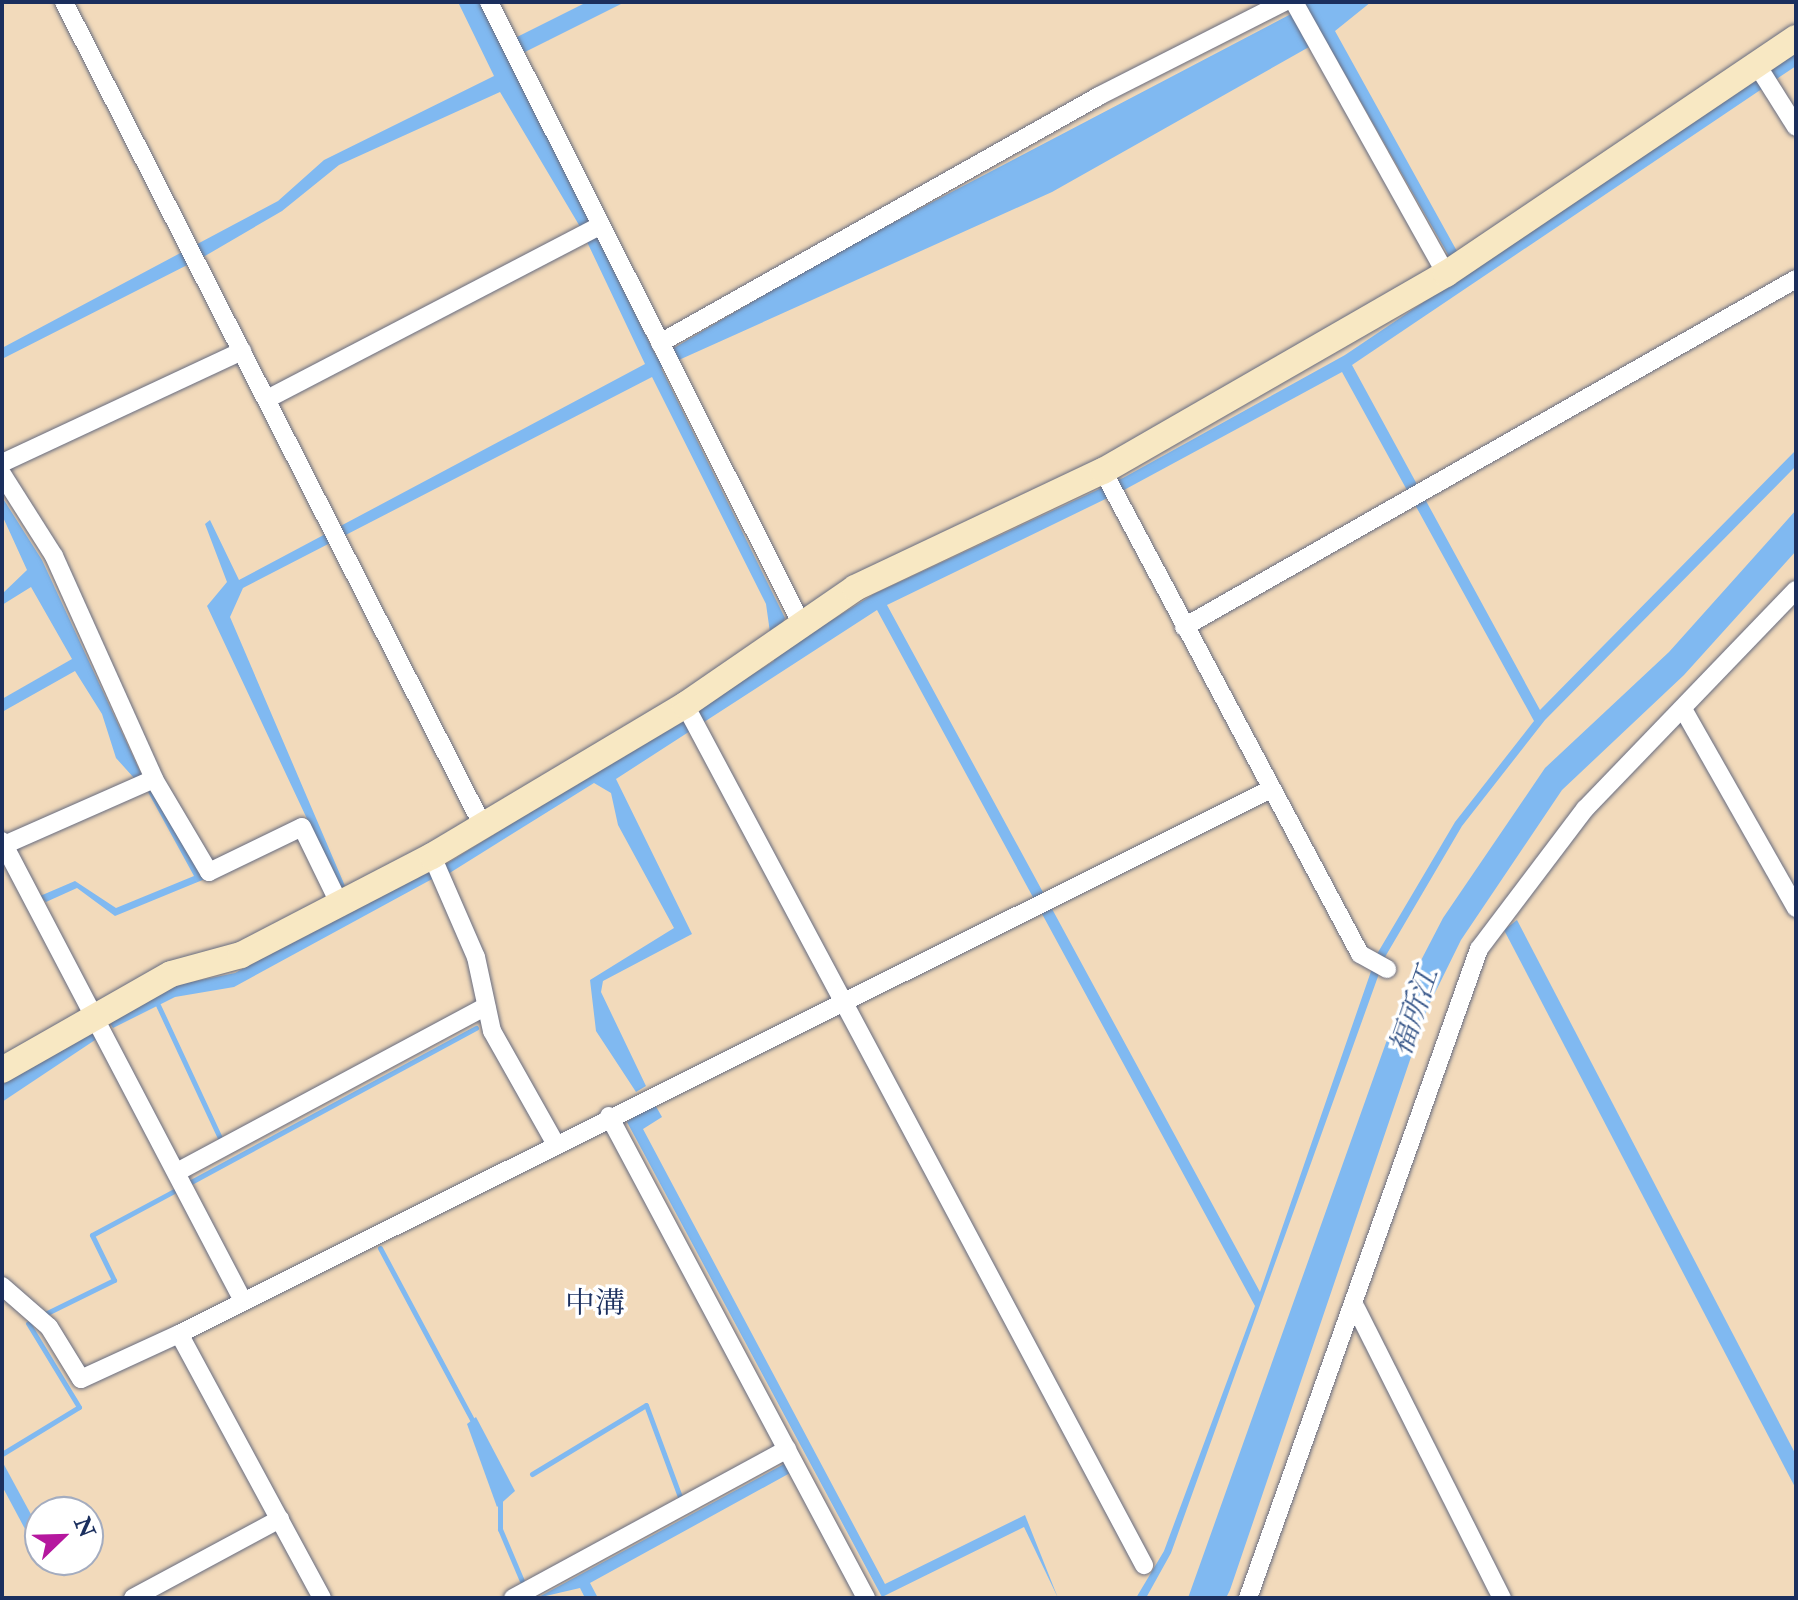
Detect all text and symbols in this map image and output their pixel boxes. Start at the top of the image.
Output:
water label: 福所江 [1383,964,1447,1060]
district label: 中溝 [565,1286,625,1322]
north arrow [24,1496,104,1576]
text: N [68,1513,101,1542]

